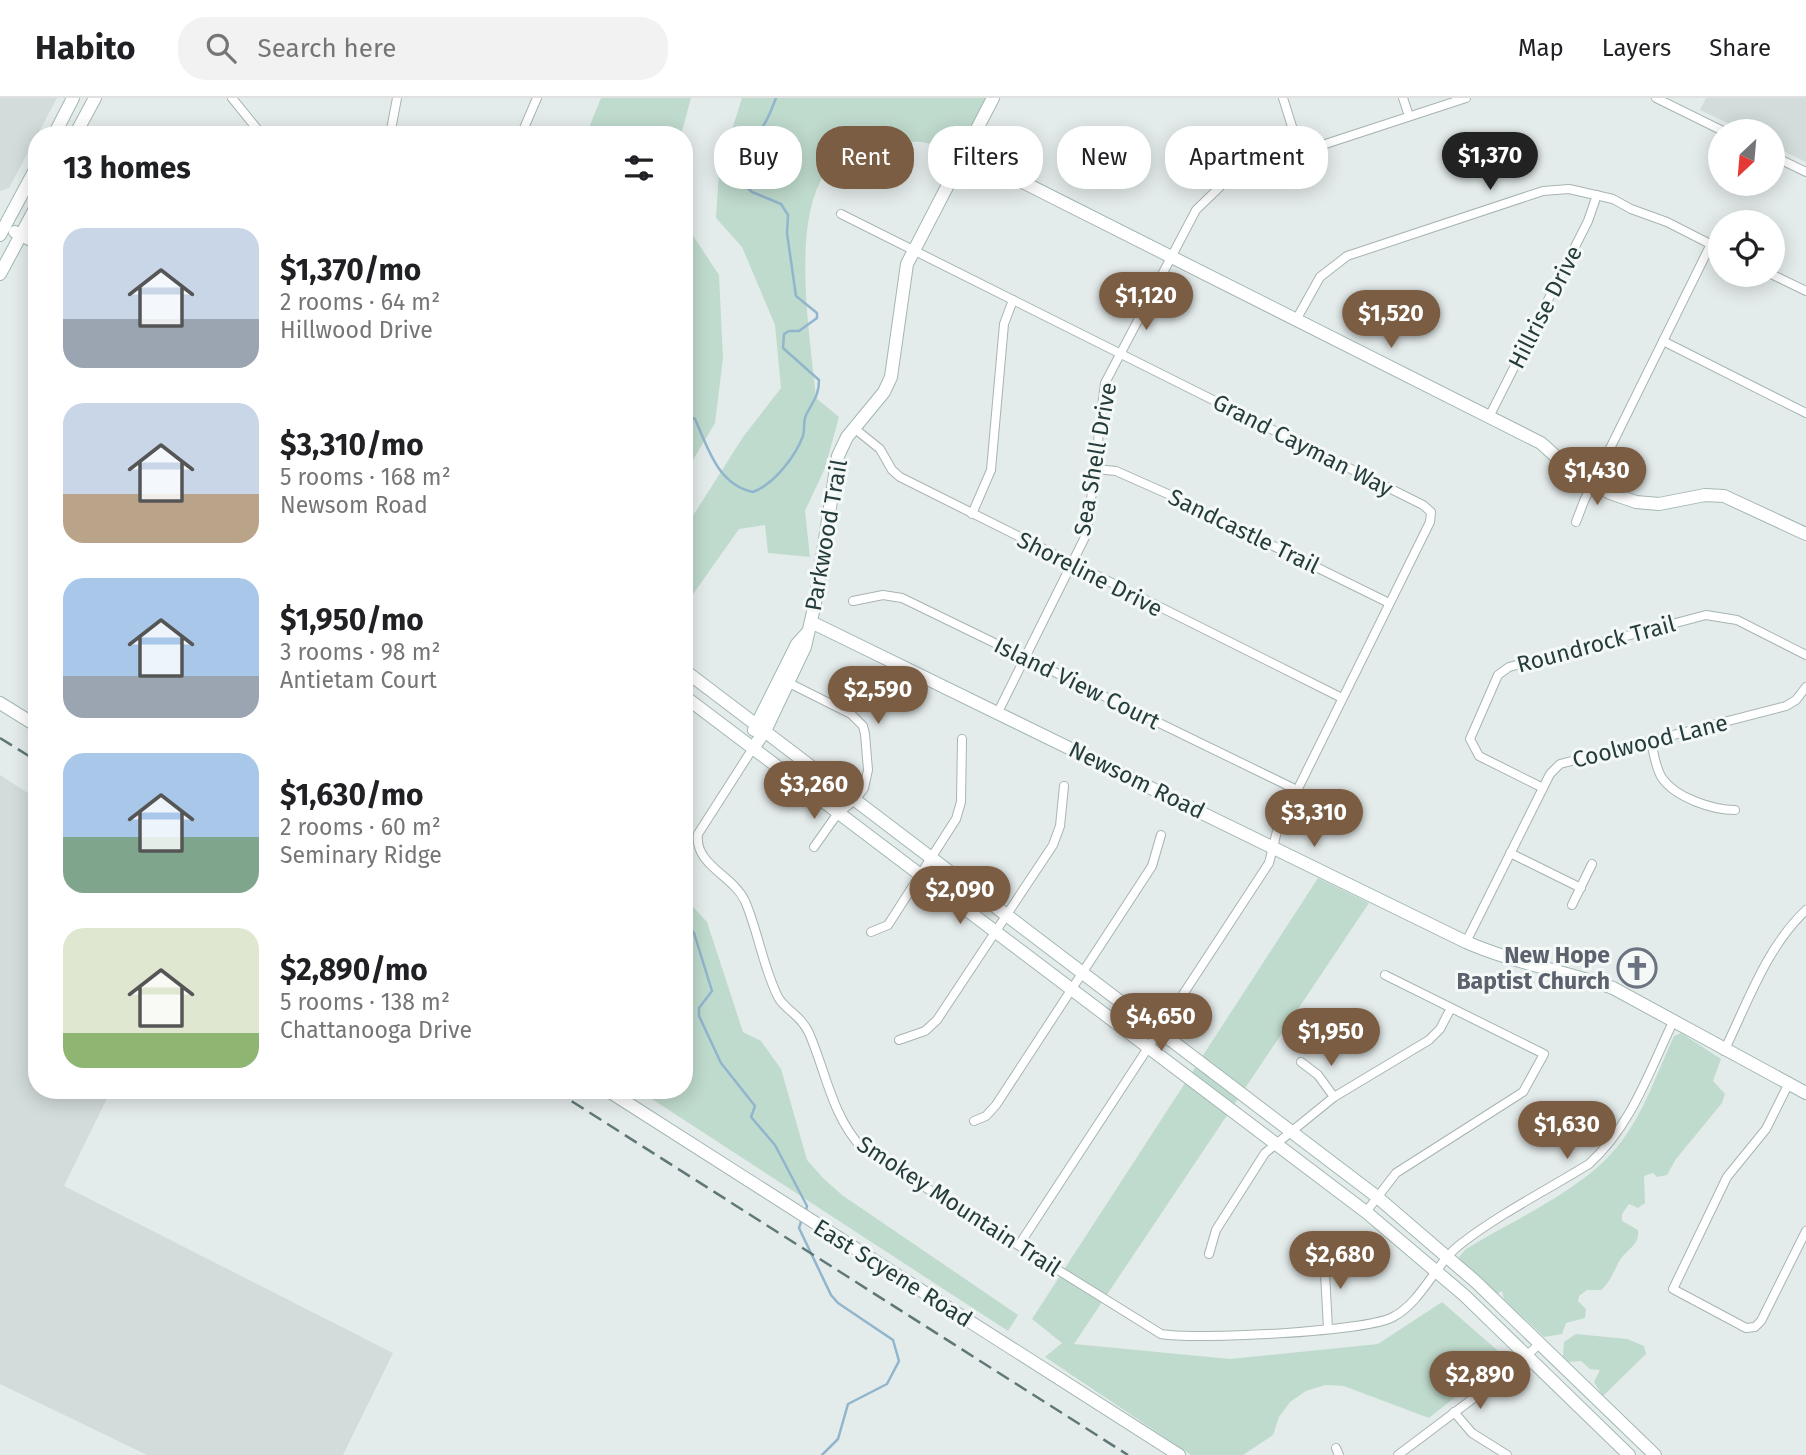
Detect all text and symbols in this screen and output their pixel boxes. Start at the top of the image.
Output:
search box [178,17,668,80]
text: Habito [35,28,136,68]
icon: search [202,29,240,67]
text: Search here [258,33,396,64]
text: Map [1518,34,1564,62]
text: Layers [1602,34,1671,62]
text: Share [1709,34,1771,62]
north arrow [1708,119,1785,196]
map controls [1708,119,1785,287]
chip: Buy [714,126,802,189]
chip: Rent [816,126,914,189]
chip: Filters [928,126,1043,189]
chip: New [1057,126,1151,189]
chip: Apartment [1165,126,1328,189]
pin: $1,370 [1433,132,1547,192]
text: $1,370 [1458,141,1522,169]
icon: filters [620,149,658,187]
text: 13 homes [63,150,191,186]
button: locate [1708,210,1785,287]
street label: Hillrise Drive [1502,241,1588,373]
text: $1,370/mo [280,252,421,288]
icon: home [119,256,203,340]
pin: $1,120 [1089,272,1203,332]
text: $1,120 [1115,281,1177,309]
text: 2 rooms · 64 m² [280,288,440,316]
pin: $1,520 [1334,290,1448,350]
text: $1,520 [1358,299,1424,327]
text: Hillwood Drive [280,316,433,344]
street label: Sea Shell Drive [1068,380,1122,538]
street label: Grand Cayman Way [1208,388,1398,503]
text: $3,310/mo [280,427,424,463]
icon: home [119,431,203,515]
pin: $1,430 [1540,448,1654,507]
text: $1,430 [1564,456,1630,484]
street label: Parkwood Trail [799,457,853,613]
text: 5 rooms · 168 m² [280,463,451,491]
street label: Sandcastle Trail [1164,482,1324,580]
text: Newsom Road [280,491,428,519]
street label: Shoreline Drive [1013,525,1167,623]
text: $1,950/mo [280,602,424,638]
icon: home [119,606,203,690]
street label: Roundrock Trail [1514,609,1679,679]
street label: Island View Court [990,631,1165,736]
text: 3 rooms · 98 m² [280,638,440,666]
text: Antietam Court [280,666,437,694]
pin: $2,590 [821,666,935,726]
text: $2,590 [844,675,912,703]
street label: Coolwood Lane [1569,708,1731,774]
street label: Newsom Road [1064,735,1210,825]
pin: $3,260 [757,762,871,821]
text: $3,260 [780,770,848,798]
text: $1,630/mo [280,777,424,813]
icon: home [119,781,203,865]
pin: $3,310 [1257,790,1371,849]
text: $3,310 [1281,798,1347,826]
text: 2 rooms · 60 m² [280,813,441,841]
text: Seminary Ridge [280,841,442,869]
pin: $2,090 [903,866,1017,926]
text: $2,090 [925,875,995,903]
place label: New Hope Baptist Church [1456,941,1610,995]
church icon: New Hope Baptist Church [1616,947,1658,989]
text: $2,890/mo [280,952,428,988]
icon: home [119,956,203,1040]
text: 5 rooms · 138 m² [280,988,450,1016]
pin: $4,650 [1104,993,1218,1053]
text: $4,650 [1126,1002,1196,1030]
pin: $1,950 [1274,1009,1388,1068]
text: Chattanooga Drive [280,1016,472,1044]
text: $1,950 [1298,1017,1364,1045]
pin: $1,630 [1510,1102,1624,1161]
text: $1,630 [1534,1110,1600,1138]
street label: Smokey Mountain Trail [852,1130,1066,1282]
street label: East Scyene Road [808,1213,978,1333]
pin: $2,680 [1283,1232,1397,1291]
text: $2,680 [1305,1240,1375,1268]
pin: $2,890 [1423,1352,1537,1411]
text: $2,890 [1445,1360,1515,1388]

